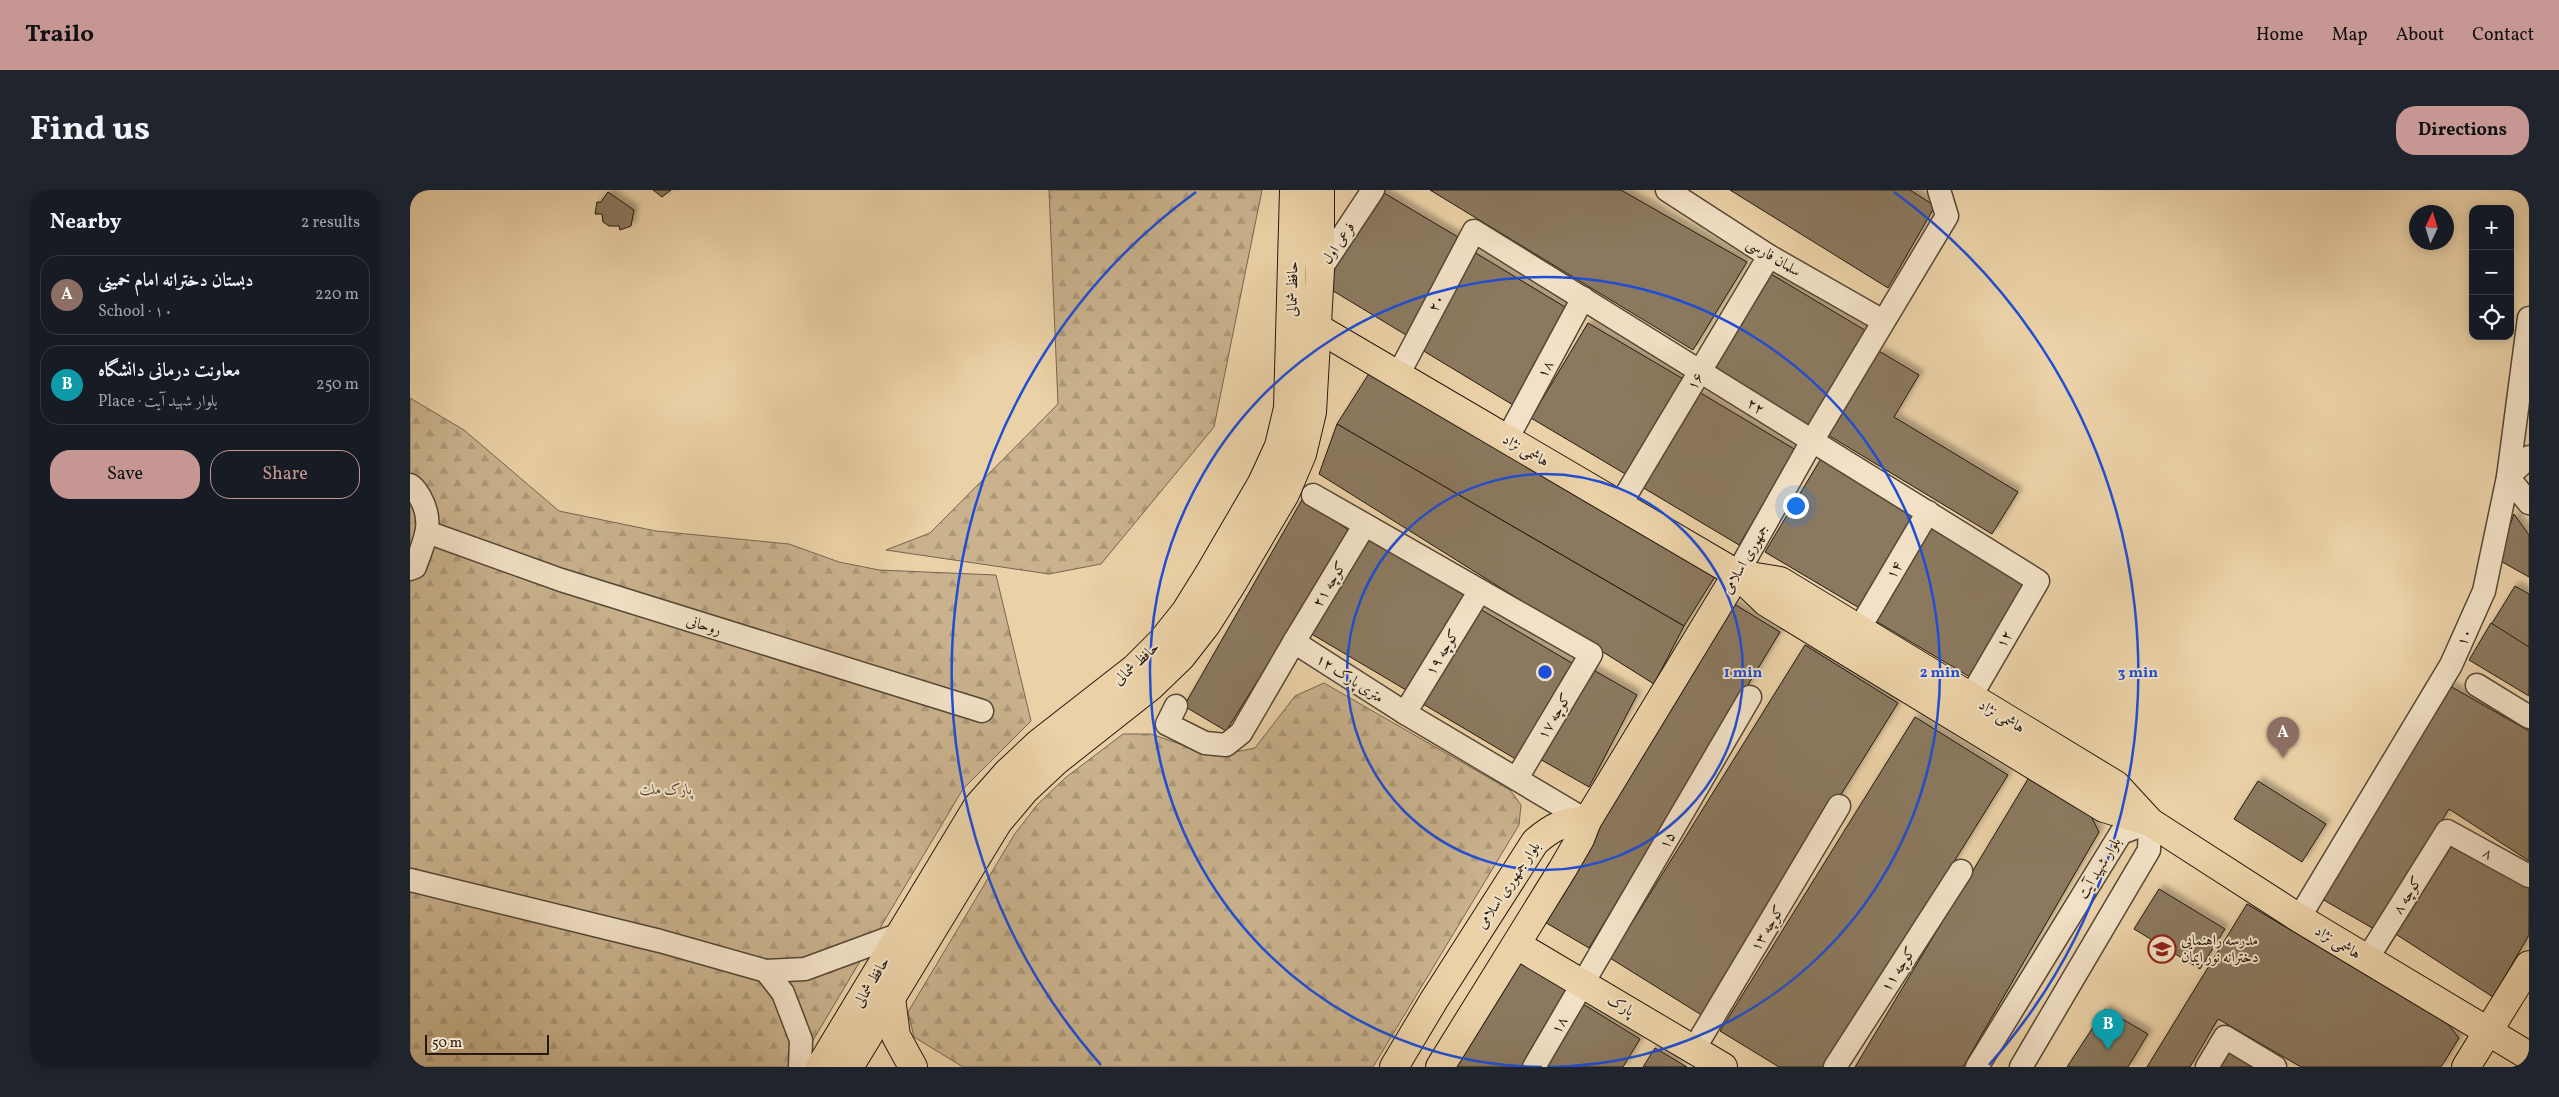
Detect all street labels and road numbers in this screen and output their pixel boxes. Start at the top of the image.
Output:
street label: فرعی اول [1317,219,1361,269]
street label: سلمان فارسی [1742,234,1805,283]
street label: حافظ شمالی [1283,261,1304,317]
street label: ۲۰ [1424,291,1451,316]
street label: ۱۸ [1533,357,1560,382]
street label: ۱۶ [1683,369,1710,395]
street label: ۲۲ [1742,394,1768,421]
street label: هاشمی نژاد [1498,430,1552,473]
street label: جمهوری اسلامی [1718,521,1775,599]
street label: کوچه ۲۱ [1308,558,1352,612]
street label: ۱۴ [1882,558,1909,584]
street label: روحانی [684,611,724,642]
street label: ۱۰ [2452,625,2479,650]
street label: کوچه ۱۹ [1421,626,1465,680]
street label: ۱۲ [1992,627,2019,653]
street label: حافظ شمالی [1109,638,1165,691]
street label: ۱۲ متری پارک [1311,649,1387,709]
street label: کوچه ۱۷ [1533,690,1577,744]
street label: هاشمی نژاد [1974,695,2028,739]
street label: ۱۵ [1655,828,1682,854]
street label: بلوار شهید آیت [2074,834,2127,904]
street label: بلوار جمهوری اسلامی [1472,838,1546,934]
street label: ۸ [2478,843,2496,866]
street label: کوچه ۸ [2388,873,2428,919]
street label: کوچه ۱۳ [1746,902,1790,956]
street label: هاشمی نژاد [2310,921,2364,965]
street label: کوچه ۱۱ [1877,943,1922,997]
street label: حافظ شمالی [849,953,896,1012]
street label: پارک [1603,990,1639,1023]
street label: ۱۸ [1547,1013,1574,1039]

